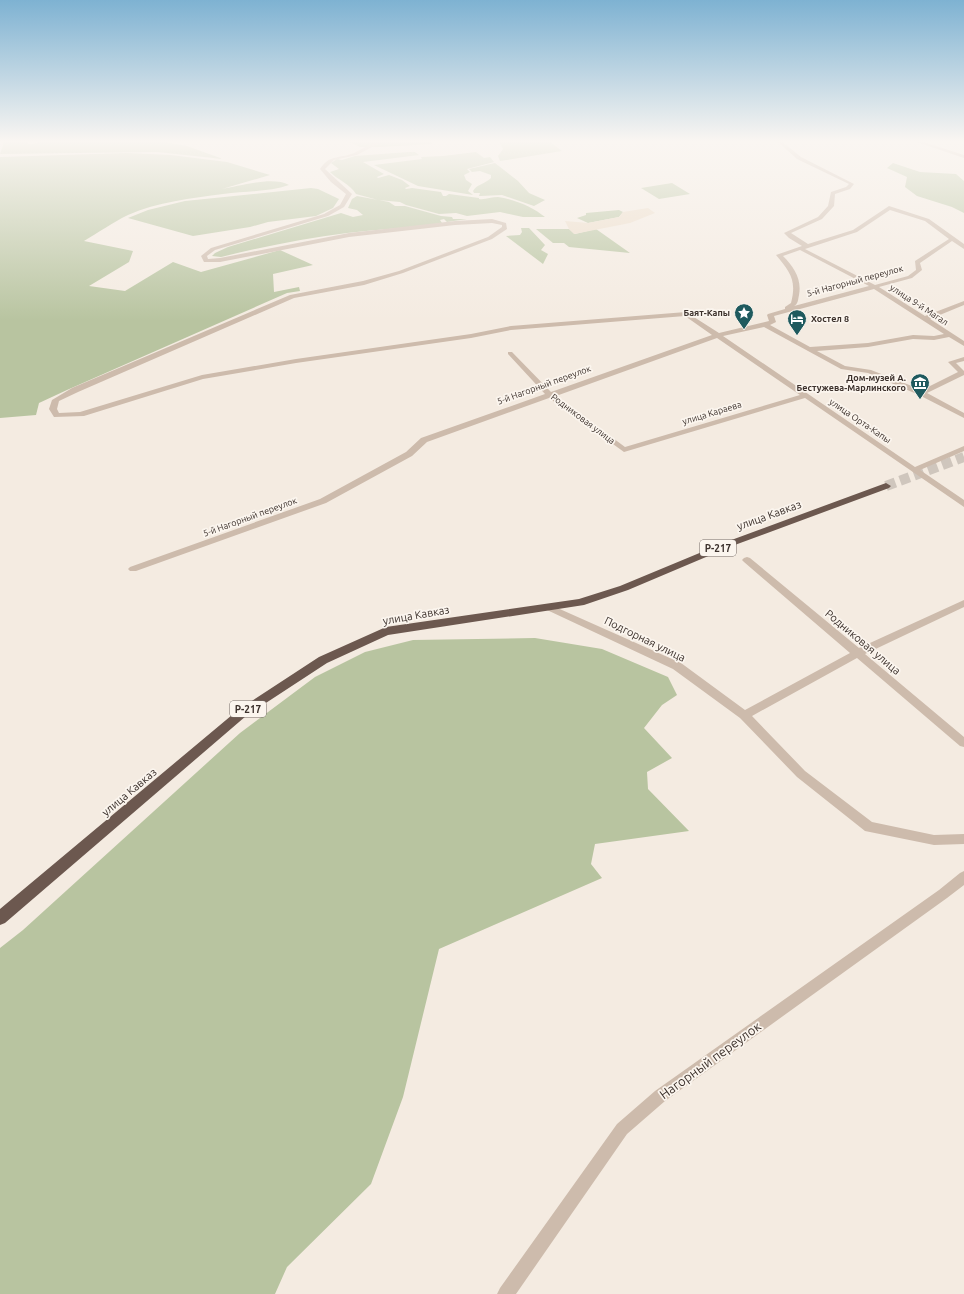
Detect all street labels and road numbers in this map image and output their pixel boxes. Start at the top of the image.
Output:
street label: 5-й Нагорный переулок [806,263,905,299]
street label: улица 9-й Магал [888,282,950,328]
street label: 5-й Нагорный переулок [496,363,593,407]
street label: Родниковая улица [549,392,617,446]
street label: улица Орта-Капы [827,397,893,445]
street label: улица Караева [681,399,743,427]
street label: 5-й Нагорный переулок [202,495,299,539]
street label: улица Кавказ [735,498,803,532]
road number: Р-217 [700,540,736,556]
street label: улица Кавказ [382,603,450,627]
street label: Родниковая улица [823,607,903,677]
street label: Подгорная улица [603,614,687,664]
road number: Р-217 [230,701,266,717]
street label: улица Кавказ [99,766,159,818]
street label: Нагорный переулок [657,1018,764,1101]

